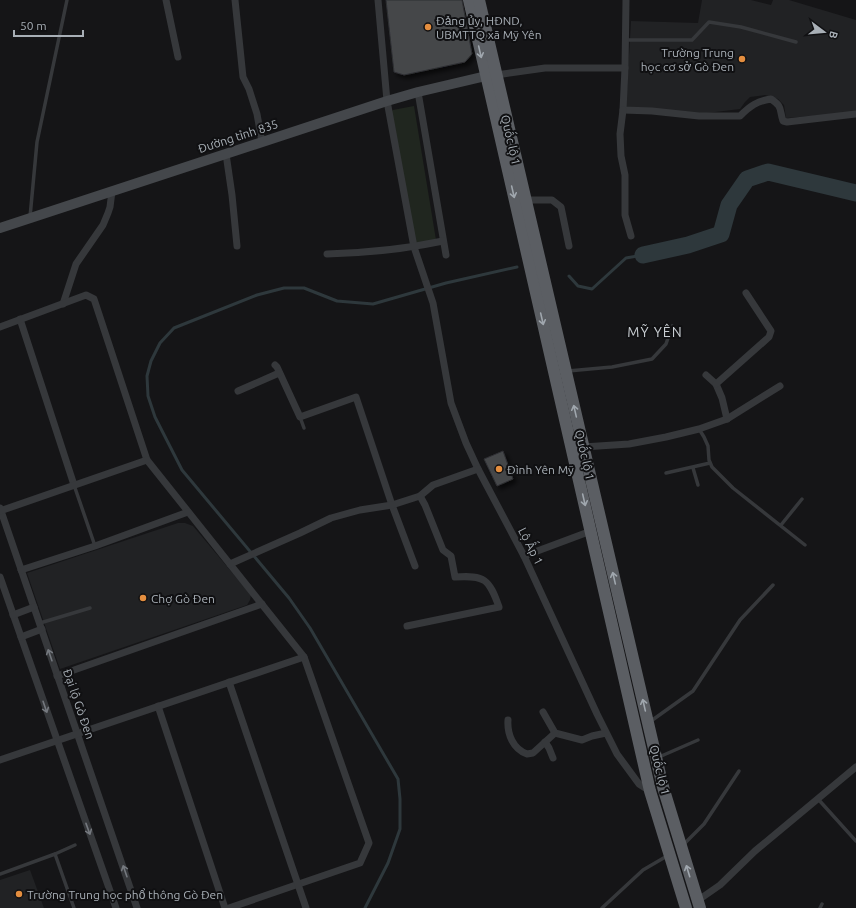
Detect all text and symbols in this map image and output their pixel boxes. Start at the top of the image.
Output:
scale bar [14,12,83,38]
north arrow [804,12,844,52]
place label: Đảng ủy, HĐND, UBMTTQ xã Mỹ Yên [436,14,542,41]
text: 50 m [20,19,47,32]
marker: Đảng ủy, HĐND, UBMTTQ xã Mỹ Yên [423,22,433,32]
text: B [827,30,840,40]
one-way arrow [477,45,485,58]
place label: Trường Trung học cơ sở Gò Đen [641,46,734,74]
marker: Trường Trung học cơ sở Gò Đen [737,54,747,64]
street label: Quốc lộ 1 [498,113,524,167]
street label: Đường tỉnh 835 [196,117,280,155]
one-way arrow [509,185,517,198]
one-way arrow [539,312,547,325]
district label: MỸ YÊN [627,323,683,340]
one-way arrow [570,405,578,418]
street label: Quốc lộ 1 [572,428,598,482]
place label: Đình Yên Mỹ [507,463,574,476]
marker: Đình Yên Mỹ [494,464,504,474]
one-way arrow [581,493,589,506]
street label: Lộ Ấp 1 [515,524,548,567]
one-way arrow [609,572,617,585]
place label: Chợ Gò Đen [151,592,215,606]
marker: Chợ Gò Đen [138,593,148,603]
one-way arrow [46,650,54,662]
street label: Đại lộ Gò Đen [60,667,97,741]
one-way arrow [639,699,647,712]
one-way arrow [42,700,49,713]
street label: Quốc lộ 1 [647,743,673,797]
one-way arrow [84,823,92,835]
one-way arrow [684,864,691,877]
one-way arrow [120,865,128,877]
place label: Trường Trung học phổ thông Gò Đen [27,888,223,902]
marker: Trường Trung học phổ thông Gò Đen [14,889,24,899]

